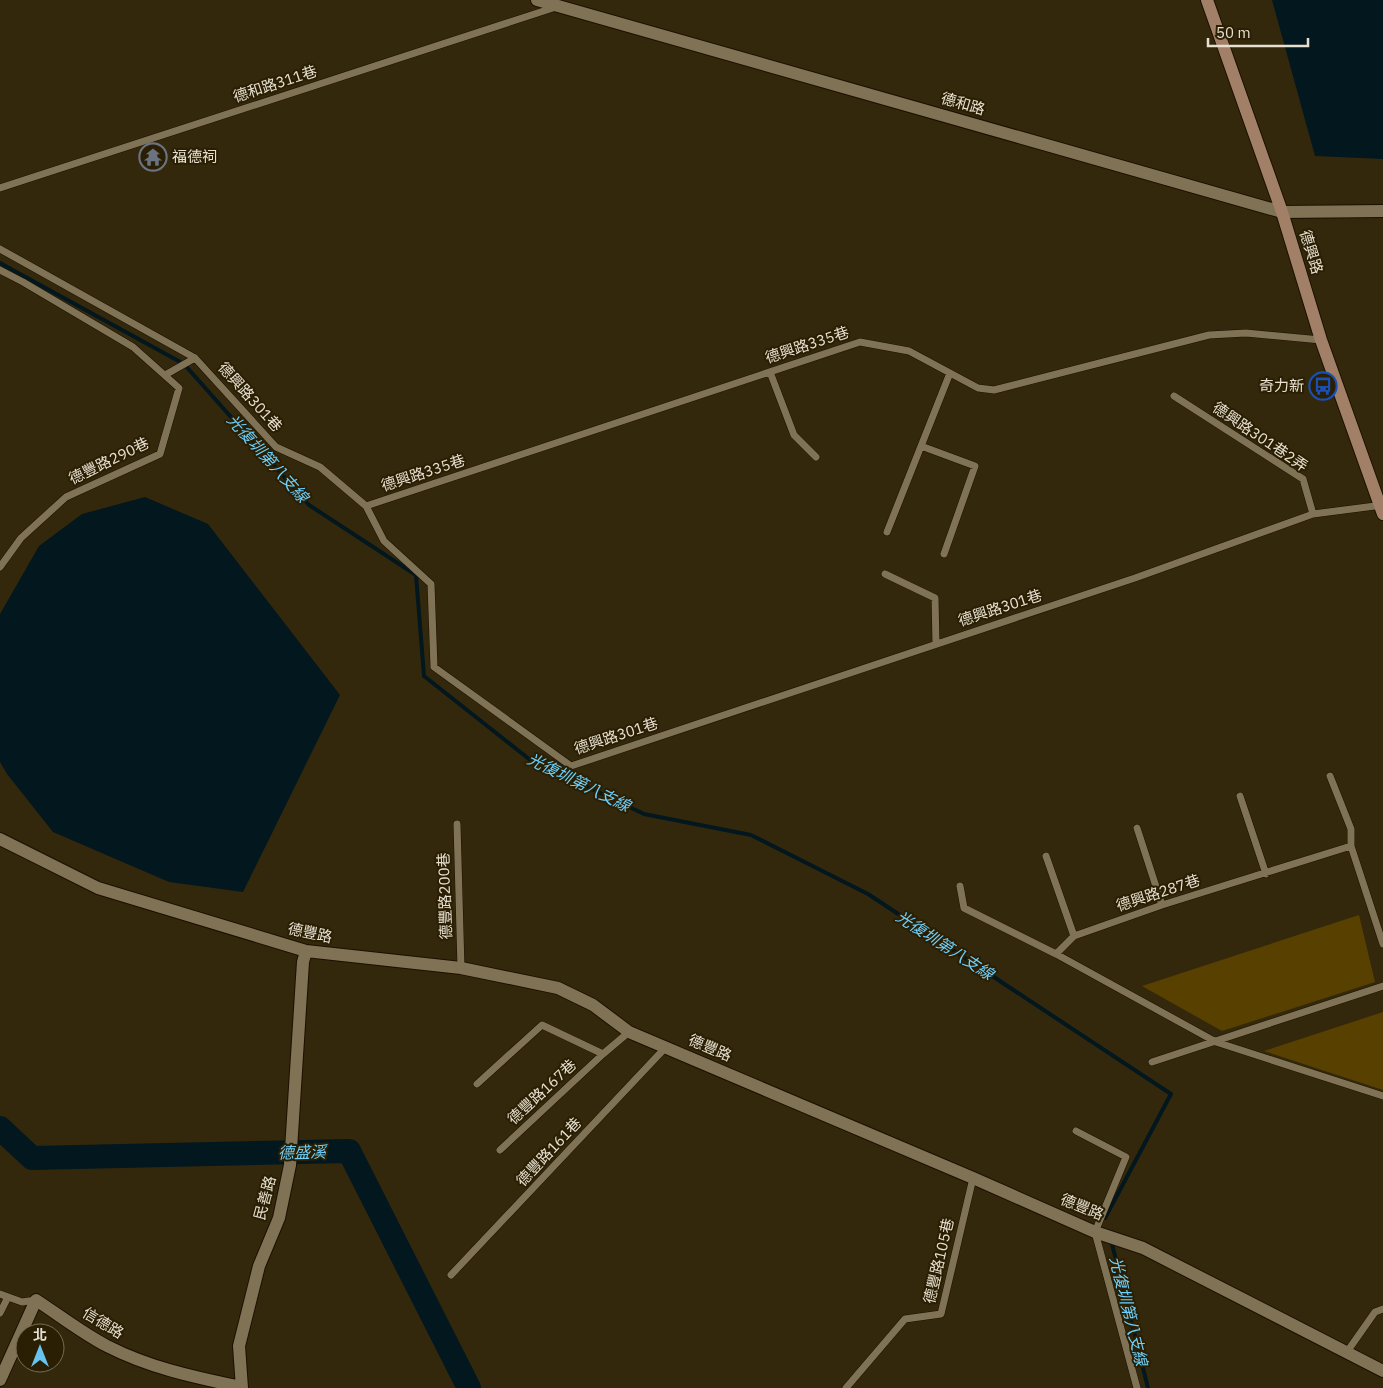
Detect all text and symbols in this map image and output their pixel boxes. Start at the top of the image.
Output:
scale bar [1208,15,1308,47]
text: 50 m [1216,23,1251,42]
street label: 德和路311巷 [231,61,319,106]
street label: 德和路 [939,88,987,119]
temple icon: 福德祠 [138,142,168,172]
place label: 福德祠 [172,147,217,166]
street label: 德興路 [1296,228,1327,276]
street label: 德興路335巷 [763,322,851,367]
street label: 德興路301巷 [214,358,287,435]
bus stop icon: 奇力新 [1308,371,1338,401]
place label: 奇力新 [1259,376,1304,395]
street label: 德興路301巷2弄 [1209,398,1312,476]
water label: 光復圳第八支線 [223,410,314,508]
street label: 德豐路290巷 [66,433,152,488]
street label: 德興路335巷 [379,450,467,495]
street label: 德興路301巷 [956,585,1044,630]
street label: 德興路301巷 [572,713,660,758]
water label: 光復圳第八支線 [524,748,636,816]
street label: 德豐路200巷 [433,852,456,940]
street label: 德興路287巷 [1114,870,1202,915]
water label: 光復圳第八支線 [893,906,999,985]
street label: 德豐路 [286,919,334,946]
street label: 德豐路 [686,1030,735,1065]
street label: 德豐路167巷 [503,1055,580,1128]
street label: 德豐路161巷 [512,1113,585,1190]
water label: 德盛溪 [278,1142,328,1162]
street label: 民善路 [250,1174,280,1222]
street label: 德豐路 [1058,1189,1107,1224]
street label: 德豐路105巷 [919,1216,958,1305]
water label: 光復圳第八支線 [1106,1254,1153,1370]
street label: 信德路 [79,1303,127,1342]
north arrow [15,1323,65,1373]
text: 北 [33,1326,47,1344]

